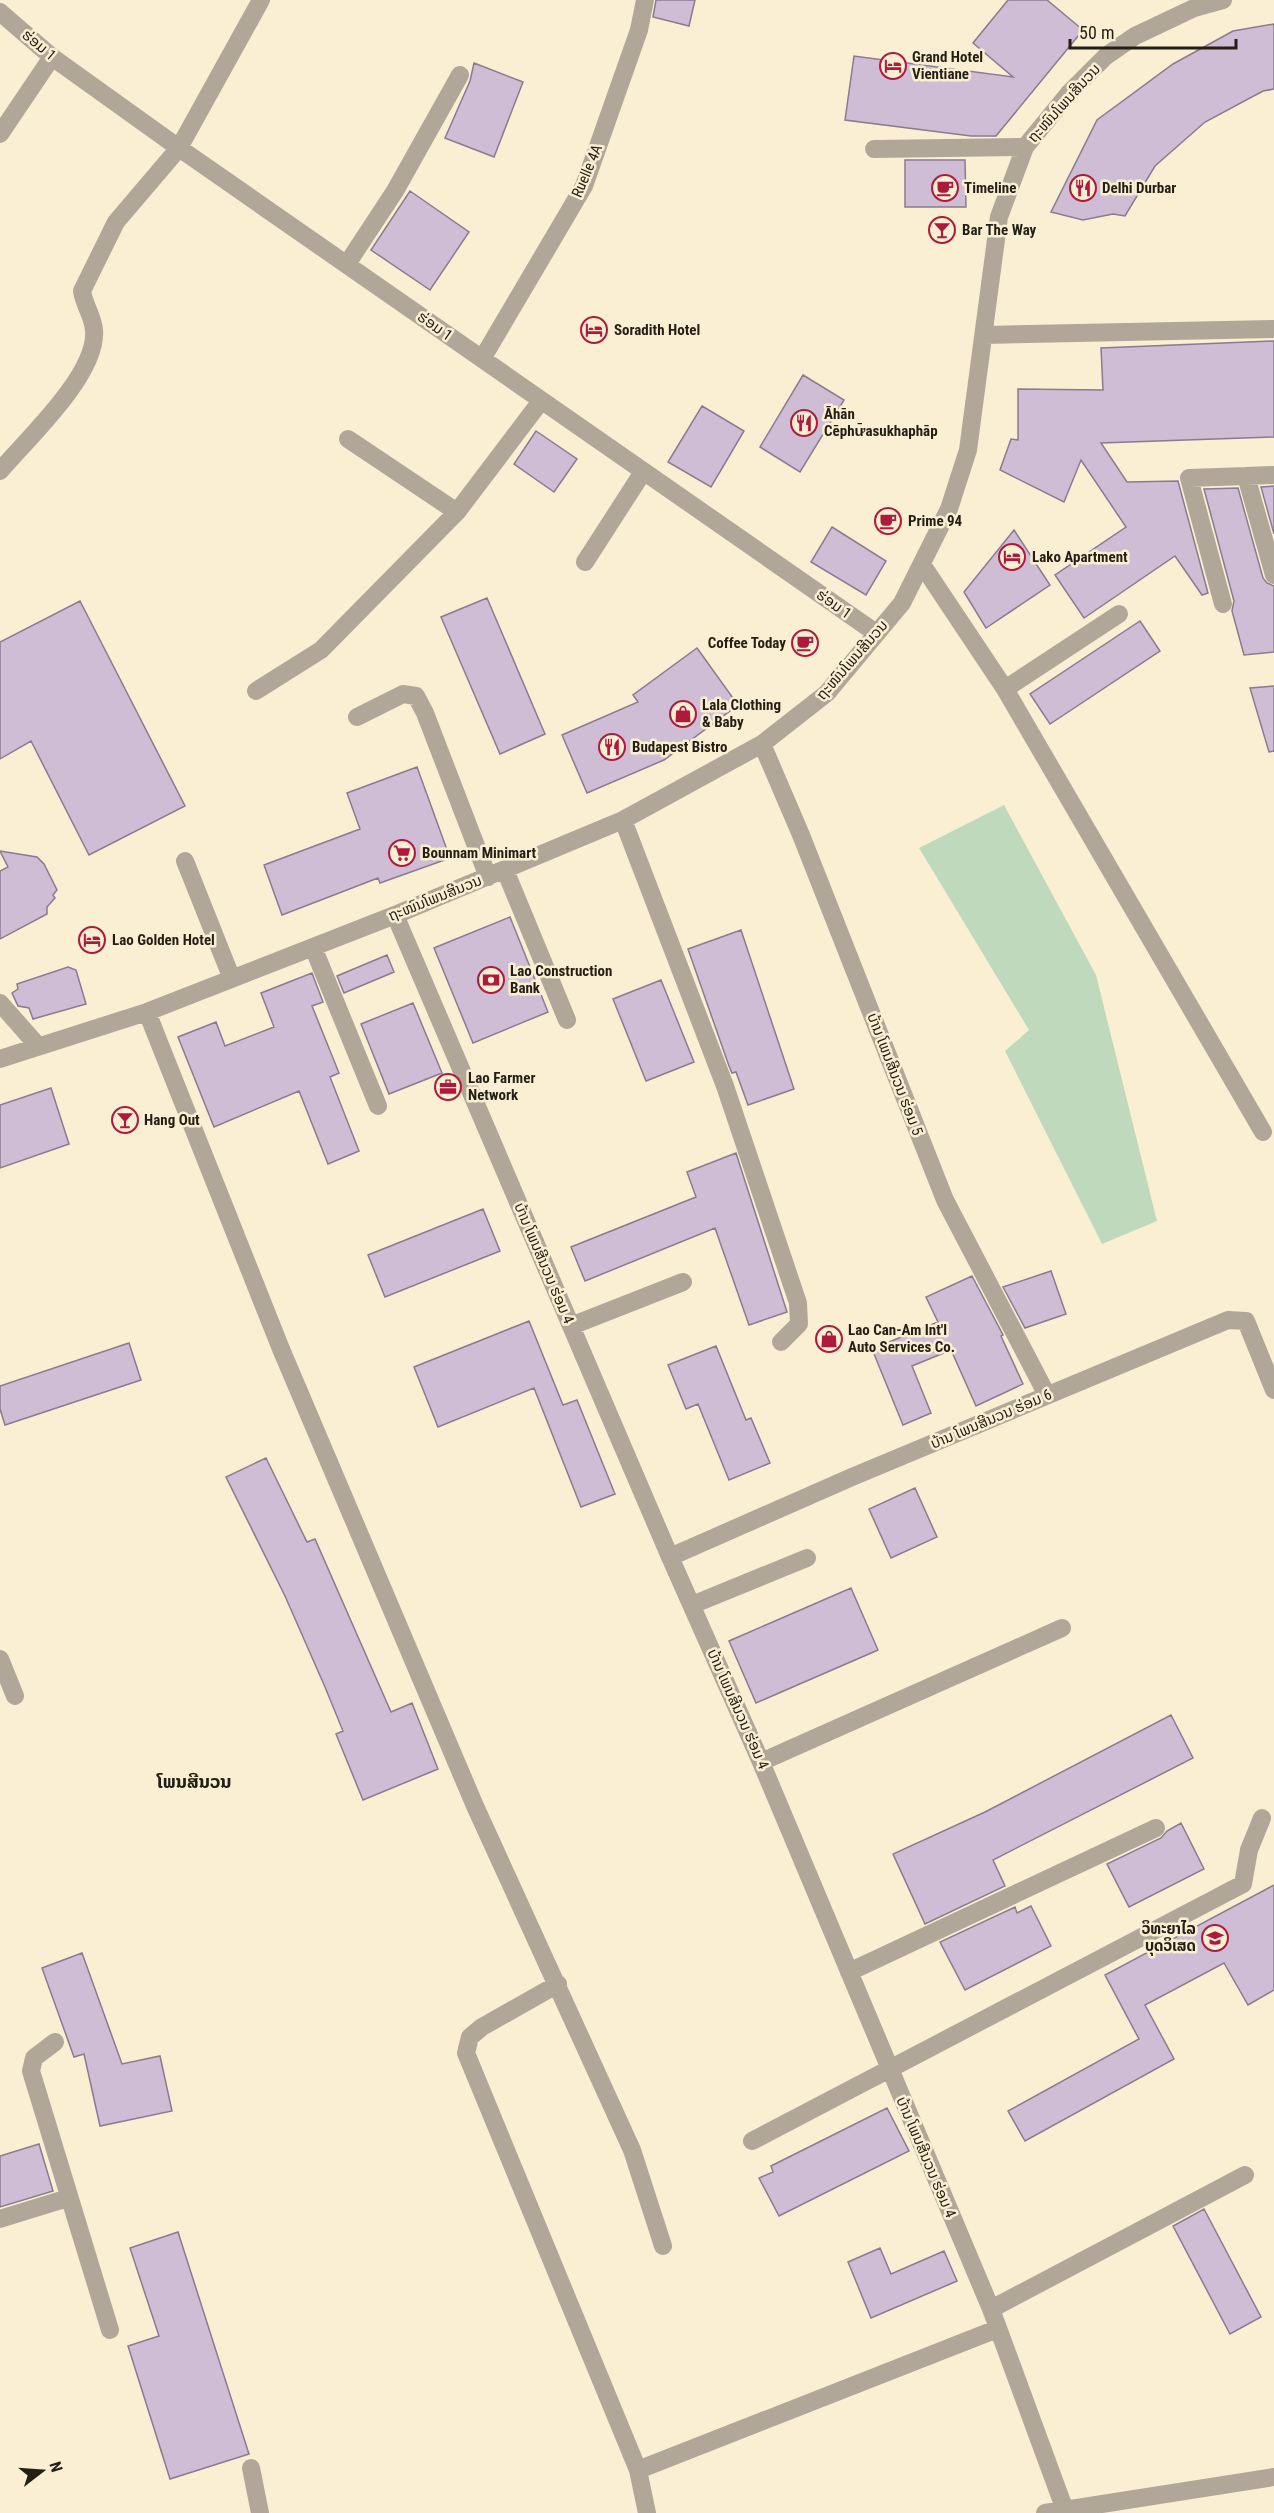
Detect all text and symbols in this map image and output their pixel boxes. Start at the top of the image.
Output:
scale bar [1070,12,1236,50]
text: 50 m [1079,22,1114,43]
street label: ຮ່ອມ 1 [18,26,60,64]
place label: Grand Hotel Vientiane [912,48,983,83]
hotel icon: Grand Hotel Vientiane [878,51,908,81]
street label: ຖະໜົນໂພນສີນວນ [1024,60,1104,146]
street label: Ruelle 4A [568,142,606,200]
cafe icon: Timeline [930,173,960,203]
restaurant icon: Delhi Durbar [1068,173,1098,203]
place label: Timeline [964,179,1016,197]
place label: Delhi Durbar [1102,179,1176,197]
bar icon: Bar The Way [927,215,957,245]
place label: Bar The Way [962,221,1037,239]
street label: ຮ່ອມ 1 [414,308,456,344]
hotel icon: Soradith Hotel [579,315,609,345]
place label: Soradith Hotel [614,321,700,339]
place label: Āhān Cēphư̄asukhaphāp [824,405,938,440]
restaurant icon: Āhān Cēphư̄asukhaphāp [789,408,819,438]
cafe icon: Prime 94 [873,506,903,536]
place label: Prime 94 [908,512,963,530]
hotel icon: Lako Apartment [997,542,1027,572]
place label: Lako Apartment [1032,548,1128,566]
street label: ຮ່ອມ 1 [813,586,855,622]
street label: ຖະໜົນໂພນສີນວນ [812,616,892,704]
cafe icon: Coffee Today [790,628,820,658]
place label: Coffee Today [708,634,786,652]
place label: Lala Clothing & Baby [702,696,781,731]
shop icon: Lala Clothing & Baby [668,699,698,729]
restaurant icon: Budapest Bistro [597,732,627,762]
place label: Budapest Bistro [632,738,728,756]
supermarket icon: Bounnam Minimart [387,838,417,868]
place label: Bounnam Minimart [422,844,537,862]
street label: ຖະໜົນໂພນສີນວນ [385,871,485,925]
hotel icon: Lao Golden Hotel [77,925,107,955]
place label: Lao Golden Hotel [112,931,215,949]
place label: Lao Construction Bank [510,962,612,997]
bank icon: Lao Construction Bank [476,965,506,995]
street label: ບ້ານ ໂພນສີນວນ ຮ່ອມ 5 [863,1010,927,1138]
place label: Lao Farmer Network [468,1069,535,1104]
office icon: Lao Farmer Network [433,1072,463,1102]
bar icon: Hang Out [110,1105,140,1135]
place label: Hang Out [144,1111,200,1129]
street label: ບ້ານ ໂພນສີນວນ ຮ່ອມ 4 [510,1200,578,1326]
place label: Lao Can-Am Int'l Auto Services Co. [848,1321,955,1356]
shop icon: Lao Can-Am Int'l Auto Services Co. [814,1324,844,1354]
street label: ບ້ານ ໂພນສີນວນ ຮ່ອມ 6 [928,1385,1054,1453]
street label: ບ້ານ ໂພນສີນວນ ຮ່ອມ 4 [703,1646,773,1772]
district label: ໂພນສີນວນ [155,1771,232,1792]
place label: ວິທະຍາໄລ ບຸດວິເສດ [1141,1919,1196,1956]
school or university icon: ວິທະຍາໄລ ບຸດວິເສດ [1200,1923,1230,1953]
street label: ບ້ານ ໂພນສີນວນ ຮ່ອມ 4 [892,2094,960,2220]
north arrow [12,2441,72,2501]
text: N [45,2459,66,2474]

